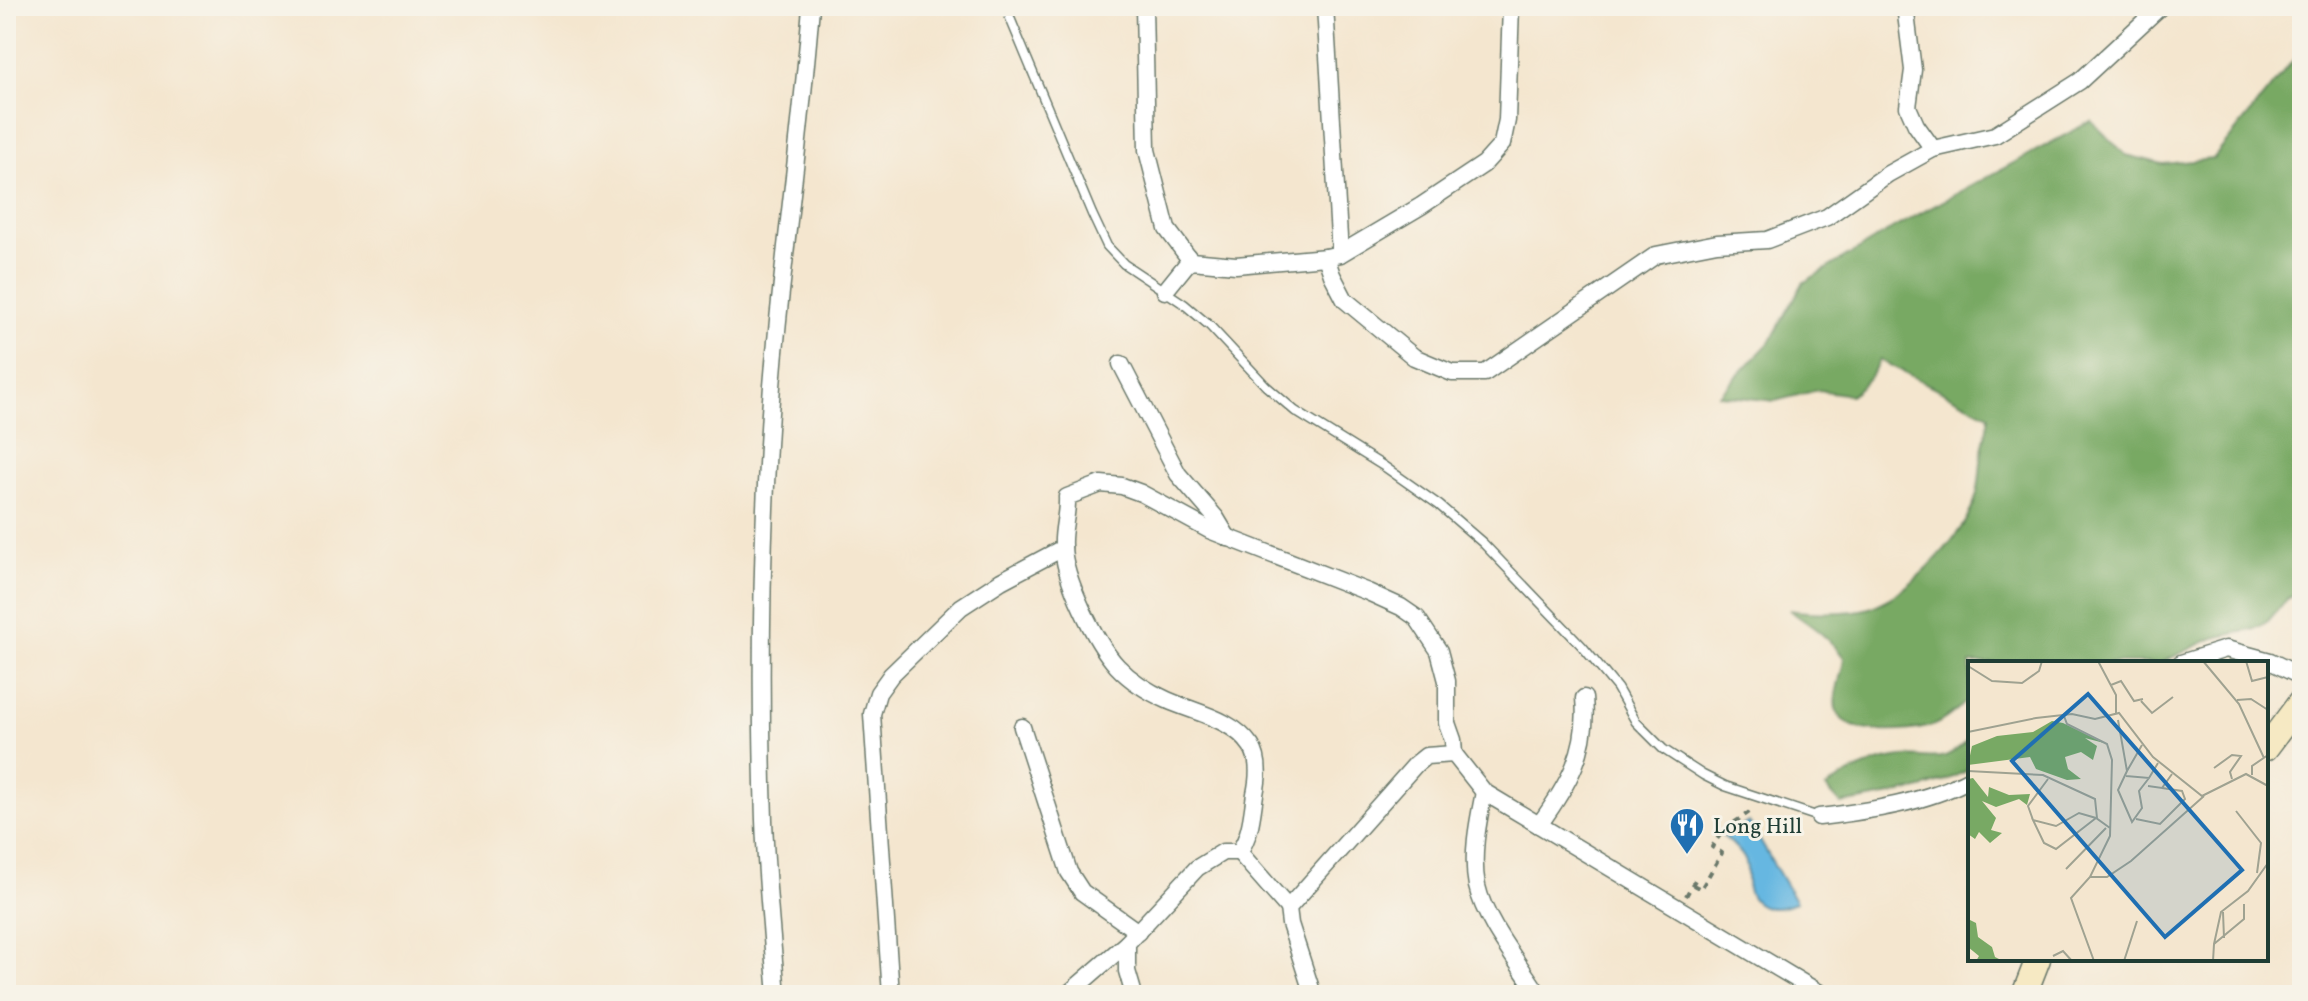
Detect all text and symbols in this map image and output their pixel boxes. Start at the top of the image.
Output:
inset map [1968,661,2268,961]
restaurant icon: Long Hill [1668,806,1706,856]
place label: Long Hill [1713,812,1802,843]

